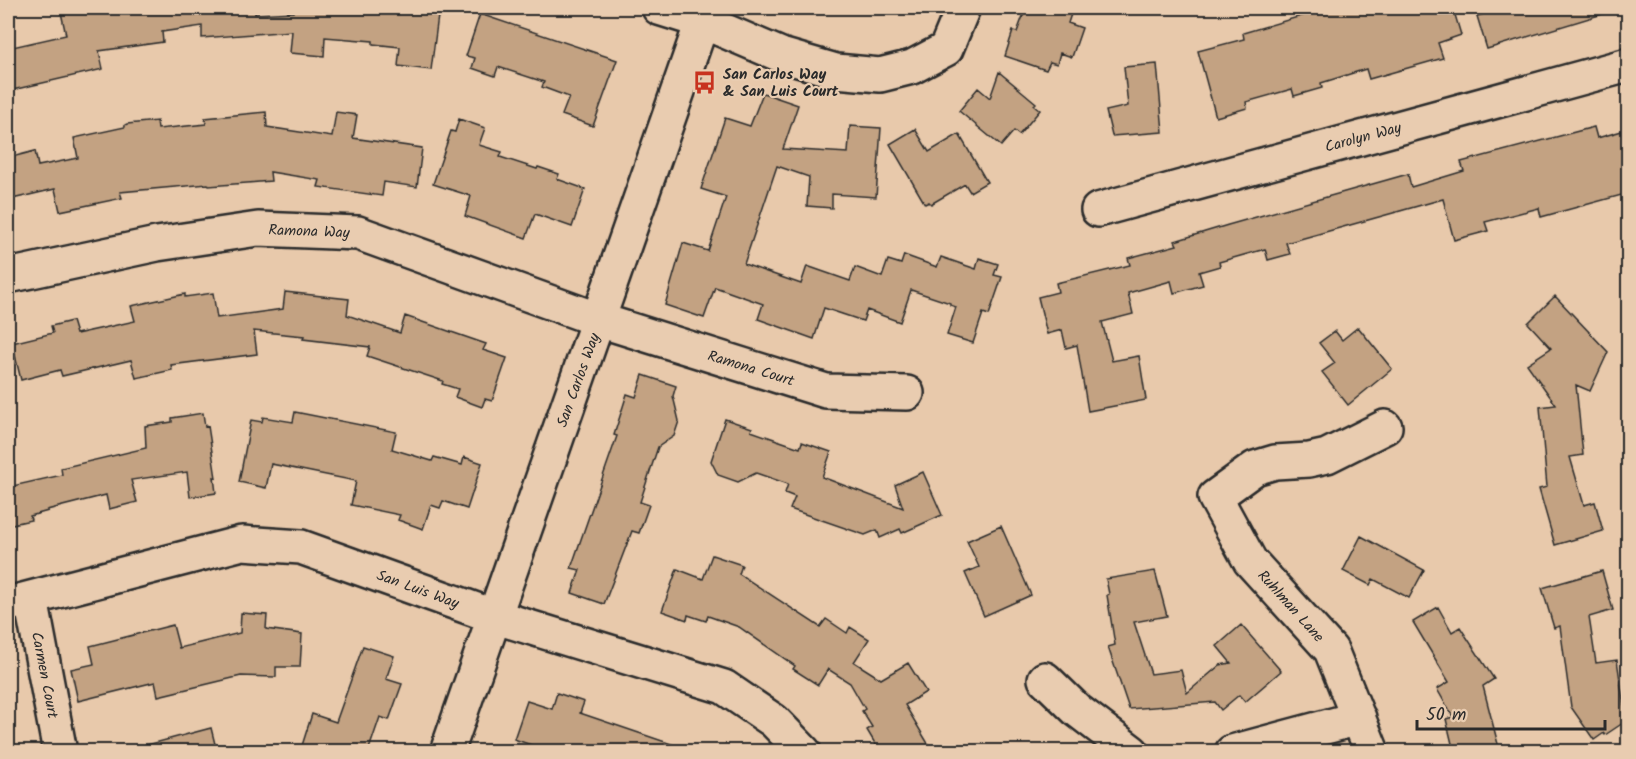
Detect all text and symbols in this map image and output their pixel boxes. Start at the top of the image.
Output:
place label: San Carlos Way & San Luis Court [723,63,839,104]
bus stop icon: San Carlos Way & San Luis Court [692,70,718,96]
street label: Carolyn Way [1322,116,1405,160]
street label: Ramona Way [268,219,351,245]
street label: San Carlos Way [551,329,607,431]
street label: Ramona Court [704,344,797,394]
street label: San Luis Way [373,564,463,616]
street label: Ruhlman Lane [1251,565,1330,649]
street label: Carmen Court [24,630,64,721]
scale bar [1417,693,1604,731]
text: 50 m [1426,701,1466,730]

